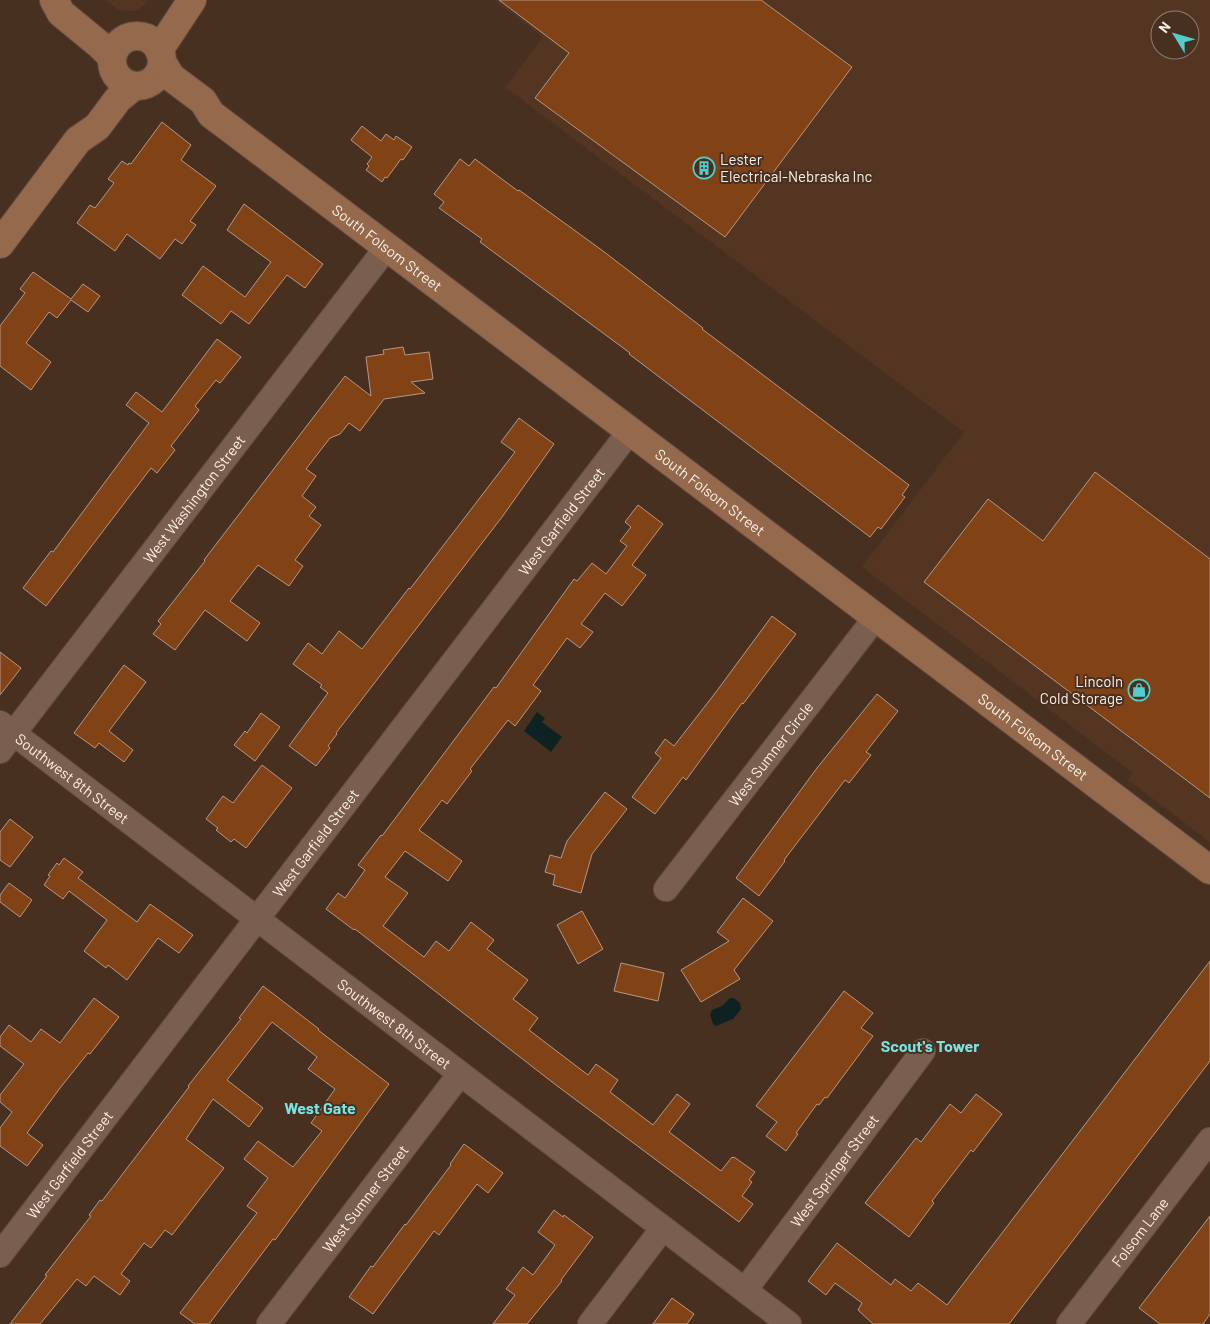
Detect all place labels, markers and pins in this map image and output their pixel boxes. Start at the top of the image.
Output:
place label: Lester Electrical-Nebraska Inc [720,150,872,185]
building icon: Lester Electrical-Nebraska Inc [692,156,716,180]
place label: Lincoln Cold Storage [1040,672,1123,707]
shop icon: Lincoln Cold Storage [1127,678,1151,702]

